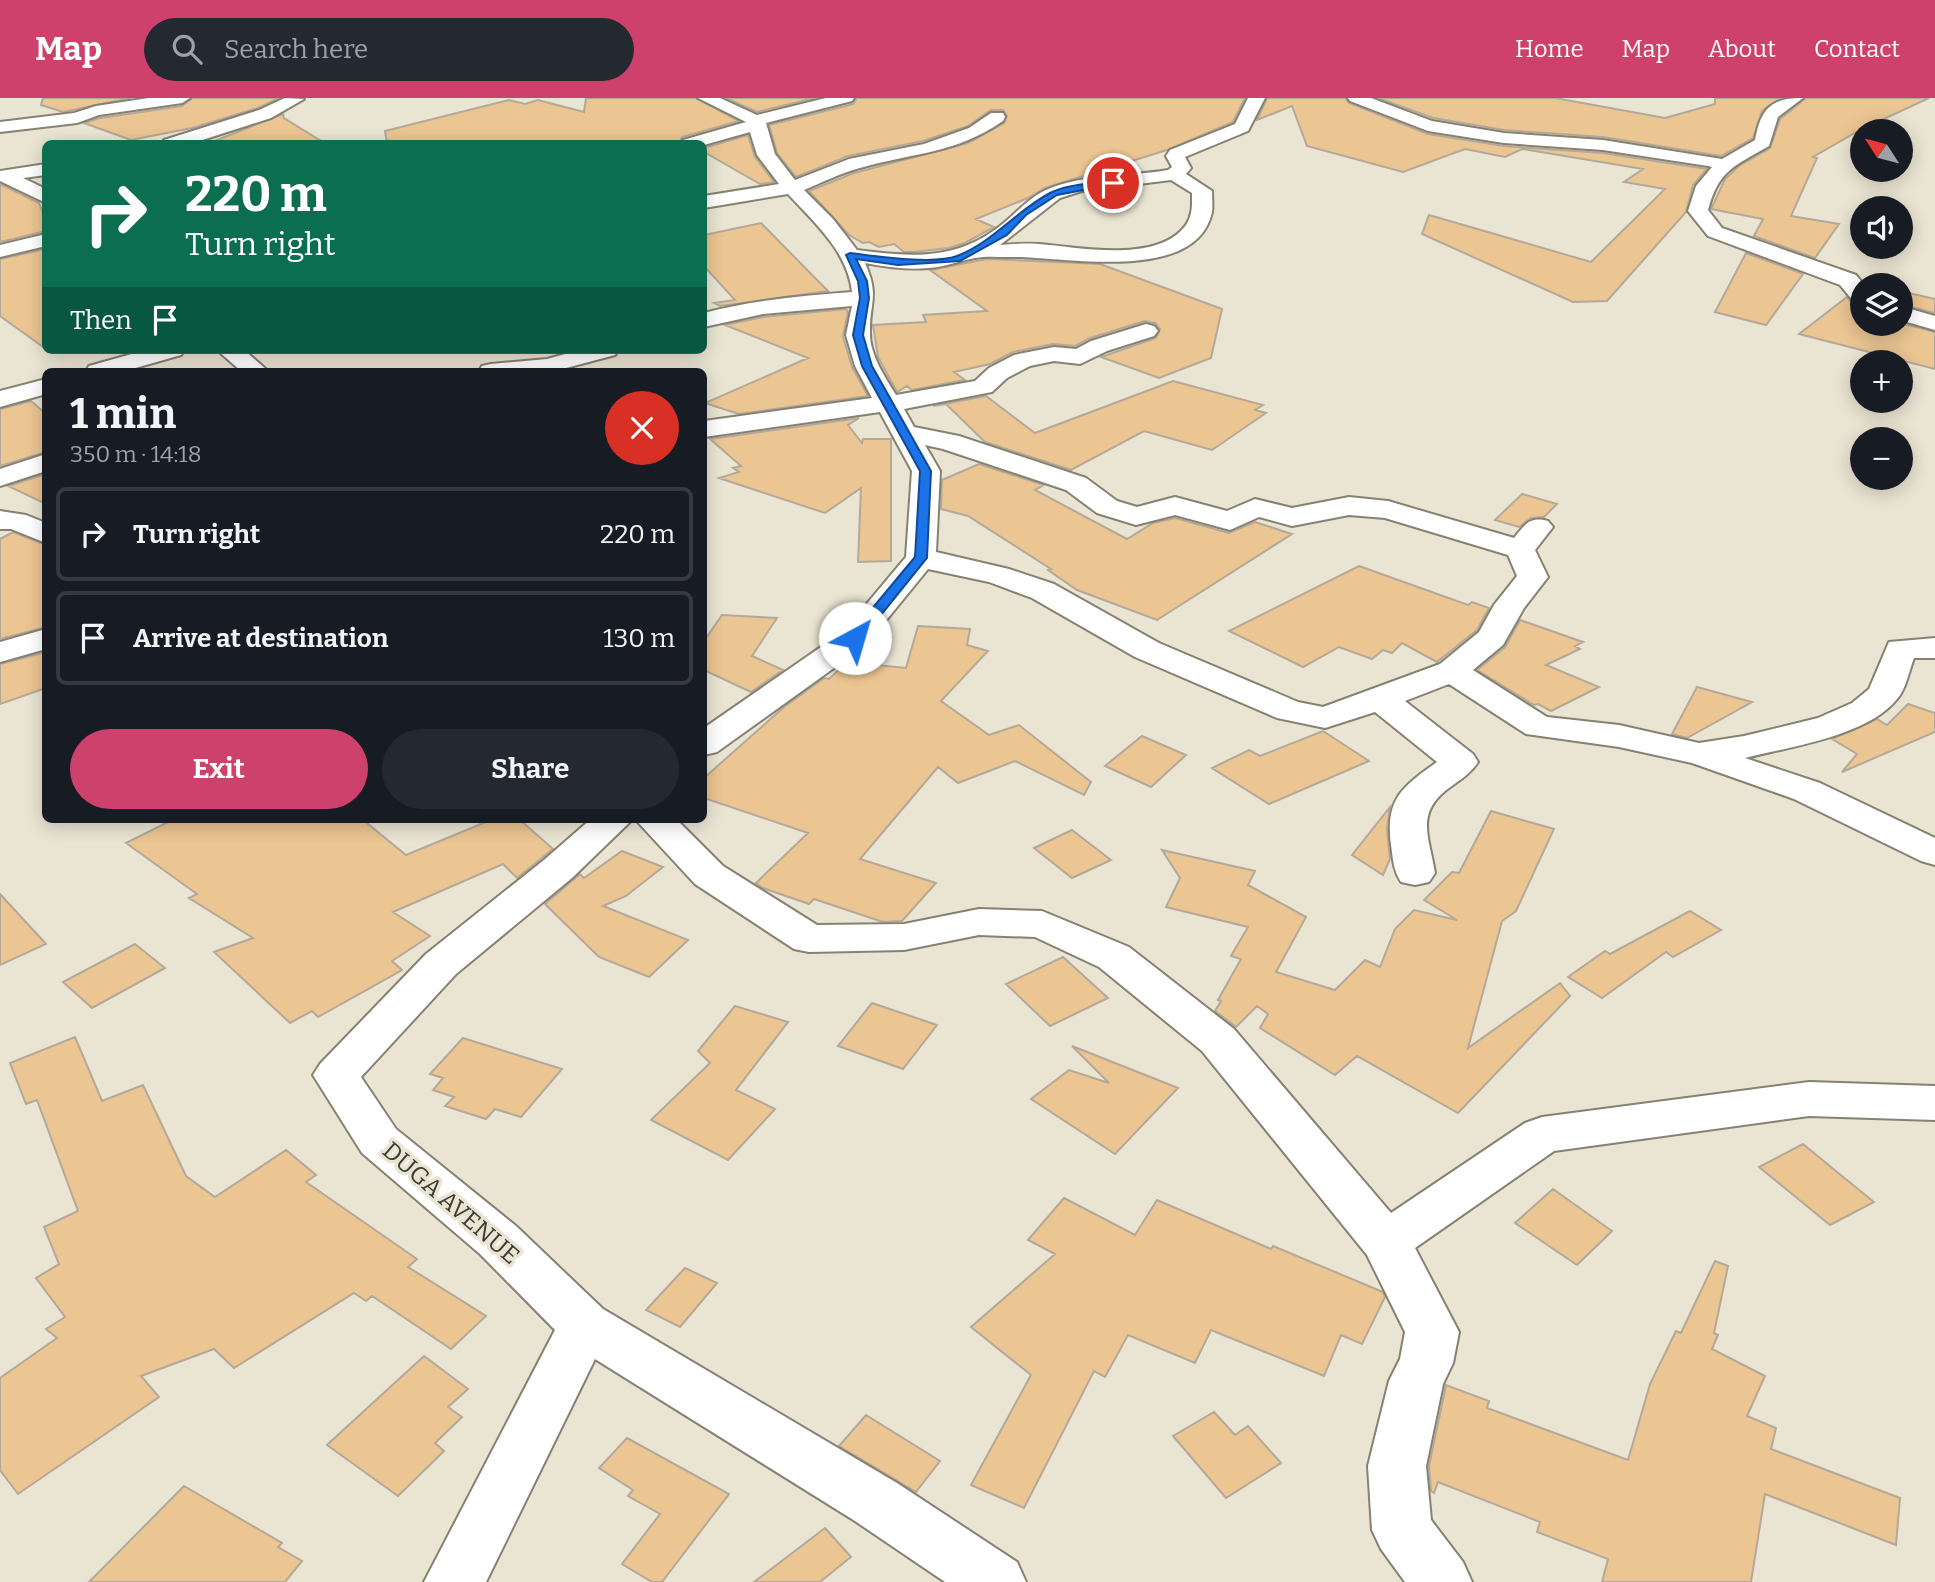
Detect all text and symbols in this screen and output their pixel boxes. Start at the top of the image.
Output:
search box [144,18,634,81]
text: Map [35,29,102,69]
icon: search [168,30,206,68]
text: Search here [224,34,368,65]
text: Home [1515,35,1584,63]
text: Map [1622,35,1670,63]
text: About [1708,35,1776,63]
text: Contact [1814,35,1900,63]
north arrow [1850,119,1913,182]
map controls [1850,119,1913,490]
pin [1083,153,1143,213]
icon: arrive [1094,164,1132,202]
text: 220 m [185,165,327,224]
icon: right [70,168,161,259]
button: sound [1850,196,1913,259]
text: Turn right [185,225,336,263]
button: layers [1850,273,1913,336]
icon: arrive [146,301,184,339]
text: Then [70,305,132,336]
button: + [1850,350,1913,413]
text: 1 min [70,389,176,439]
button: close [605,391,679,465]
button: − [1850,427,1913,490]
text: 350 m · 14:18 [70,440,202,468]
icon: right [74,515,112,553]
text: Turn right [133,519,260,550]
text: 220 m [600,519,675,550]
position arrow [818,601,892,675]
icon: arrive [74,619,112,657]
text: Arrive at destination [133,623,388,654]
text: 130 m [603,623,675,654]
button: Exit [70,729,368,809]
button: Share [382,729,679,809]
street label: DUGA AVENUE [377,1136,525,1270]

